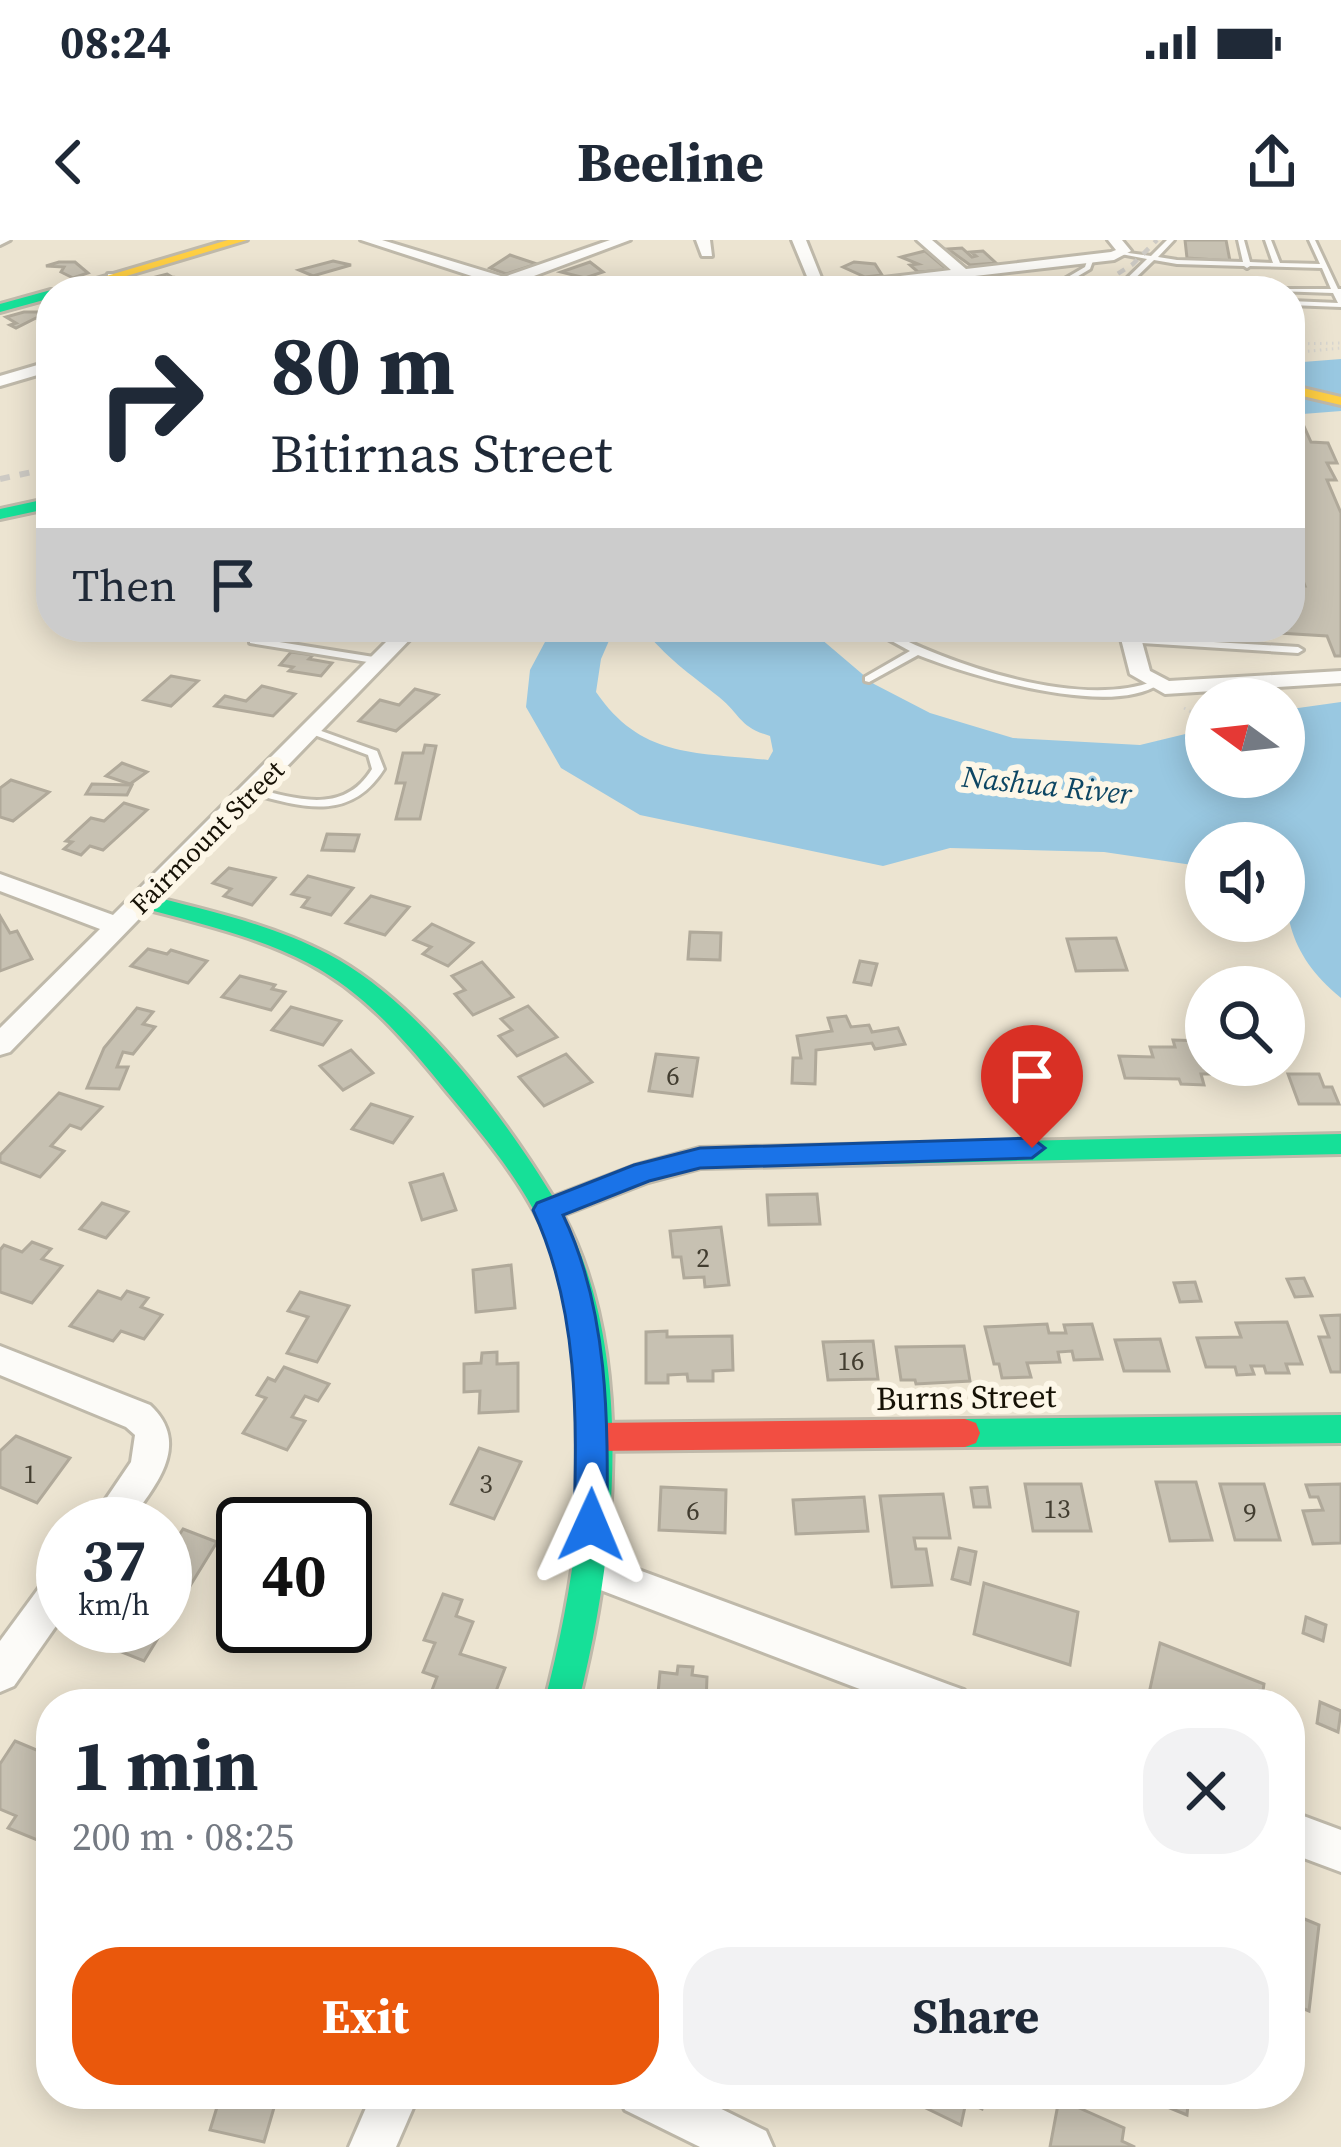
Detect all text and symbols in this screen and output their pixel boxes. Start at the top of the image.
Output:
text: 08:24 [60,11,171,73]
text: Beeline [577,125,764,199]
icon: back [36,129,102,195]
icon: share [1239,129,1305,195]
text: 80 m [270,307,455,422]
icon: right [72,324,228,480]
text: Bitirnas Street [270,416,612,490]
icon: arrive [200,552,266,618]
text: Then [72,554,176,616]
north arrow [1185,678,1305,798]
map controls [1185,678,1305,1086]
street label: Fairmount Street [122,752,292,922]
water label: Nashua River [959,756,1135,814]
button: sound [1185,822,1305,942]
button: search [1185,966,1305,1086]
pin [981,1025,1083,1148]
icon: arrive [999,1043,1065,1109]
house number: 6 [666,1057,680,1094]
house number: 2 [696,1239,710,1276]
house number: 16 [838,1342,865,1379]
street label: Burns Street [875,1373,1057,1421]
house number: 1 [23,1455,37,1492]
position arrow [528,1462,654,1588]
house number: 3 [479,1465,493,1502]
house number: 13 [1044,1490,1071,1527]
house number: 6 [686,1492,700,1529]
house number: 9 [1243,1494,1257,1531]
speed limit sign: 40 [216,1497,372,1653]
text: 37 [81,1519,147,1601]
text: km/h [78,1584,150,1625]
text: 1 min [72,1715,259,1814]
button: close [1143,1728,1269,1854]
text: 200 m · 08:25 [72,1810,294,1863]
button: Exit [72,1947,659,2085]
button: Share [683,1947,1269,2085]

